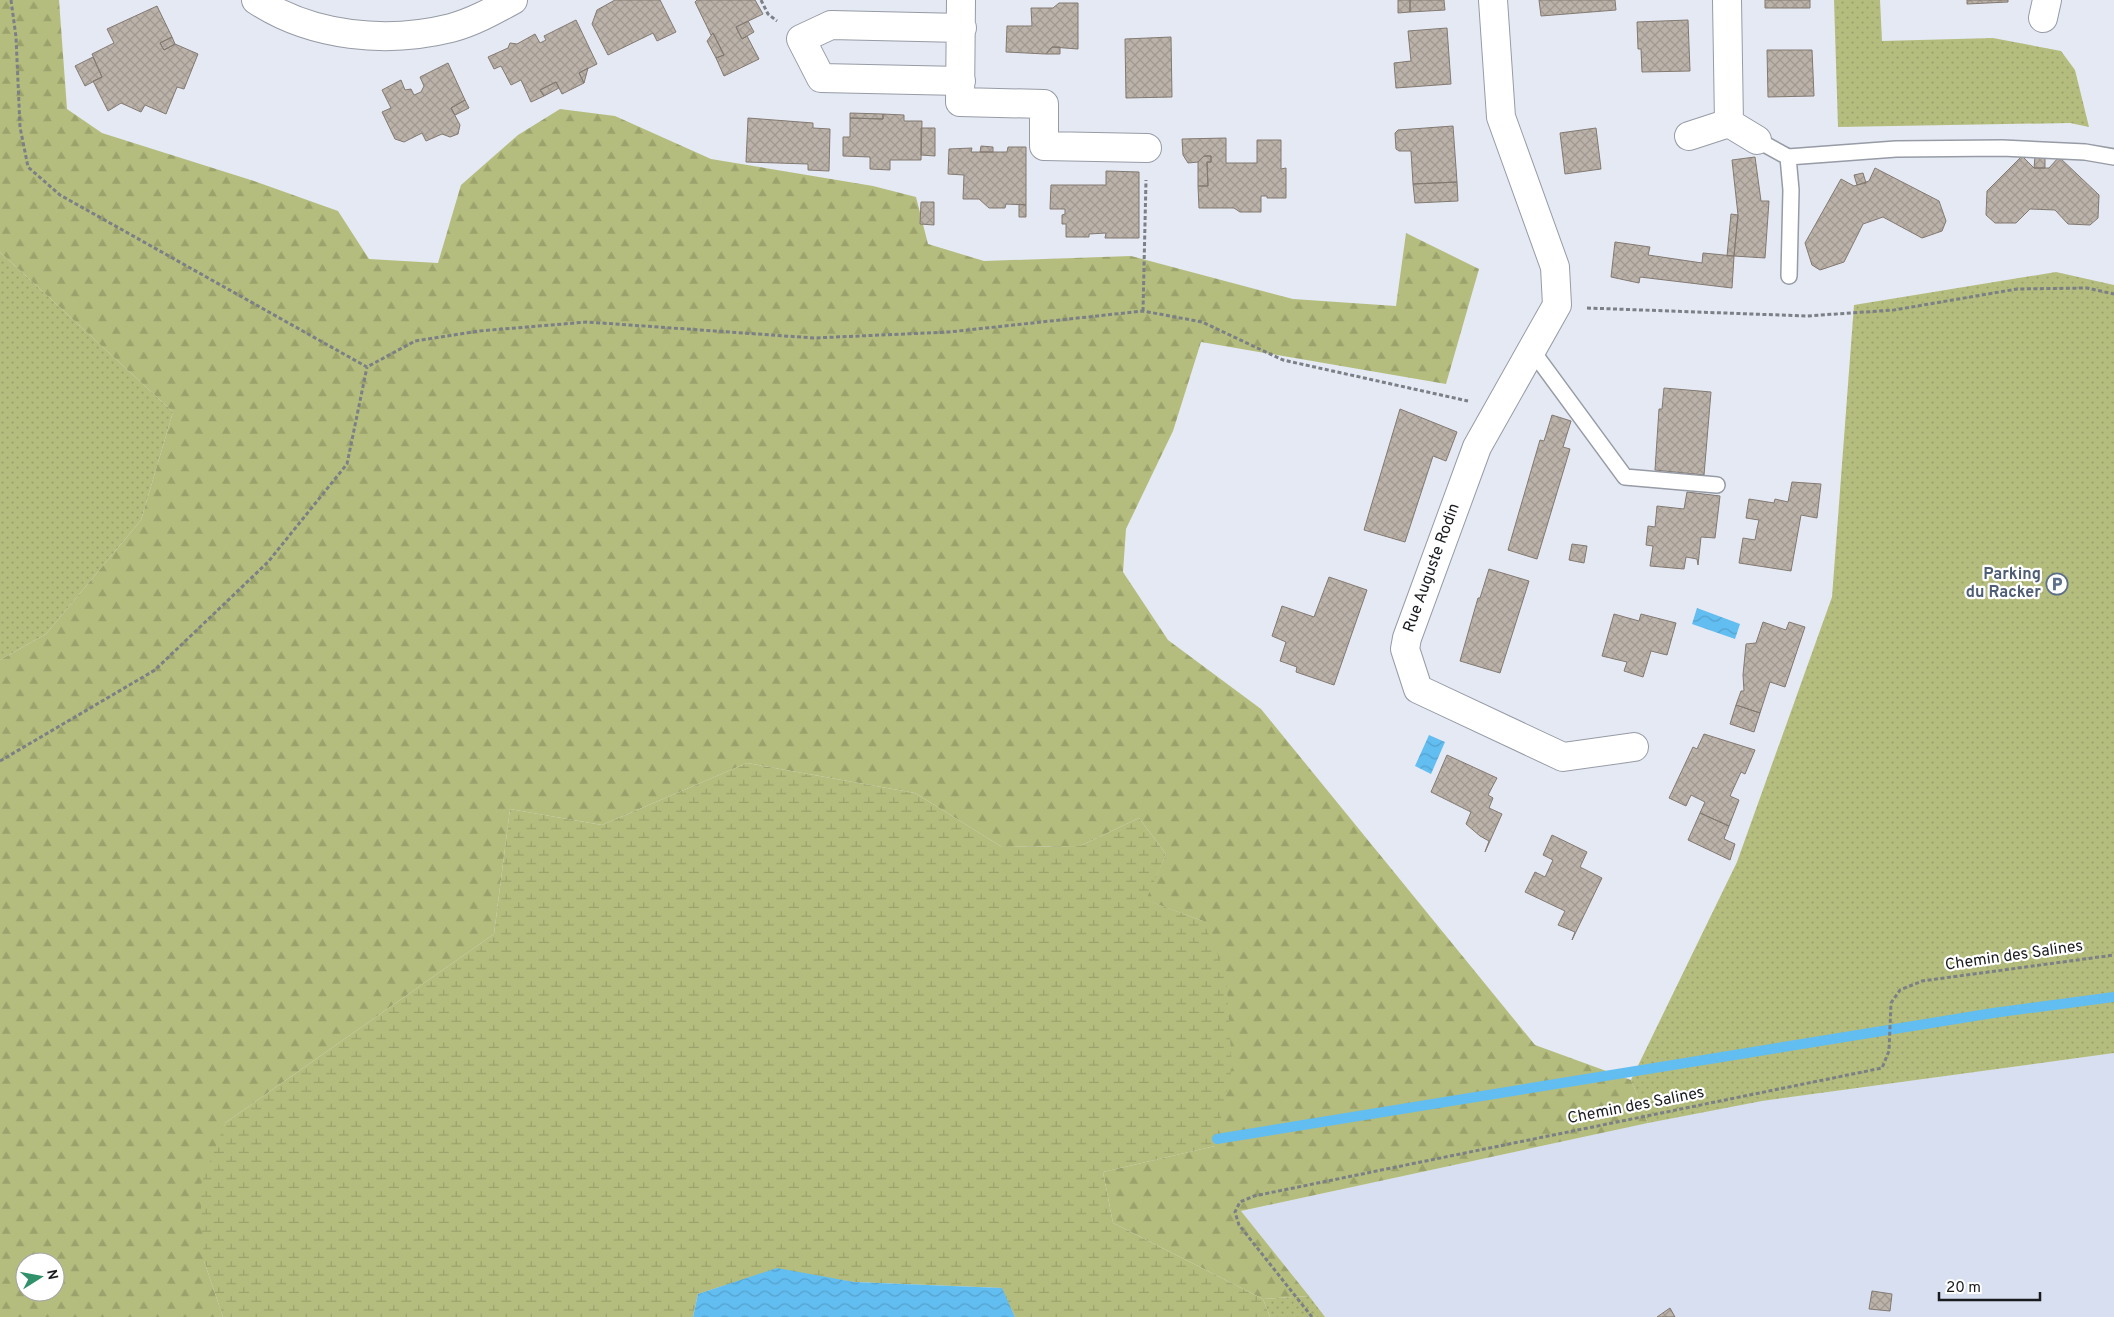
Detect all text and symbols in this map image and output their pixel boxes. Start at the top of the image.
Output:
street label: Rue Auguste Rodin [1399,501,1465,635]
place label: Parking du Racker [1966,565,2041,603]
parking icon: Parking du Racker [2045,572,2069,596]
street label: Chemin des Salines [1944,936,2084,976]
street label: Chemin des Salines [1566,1083,1706,1129]
north arrow [15,1252,65,1302]
text: N [42,1268,61,1281]
scale bar [1939,1270,2040,1302]
text: 20 m [1946,1279,1981,1298]

